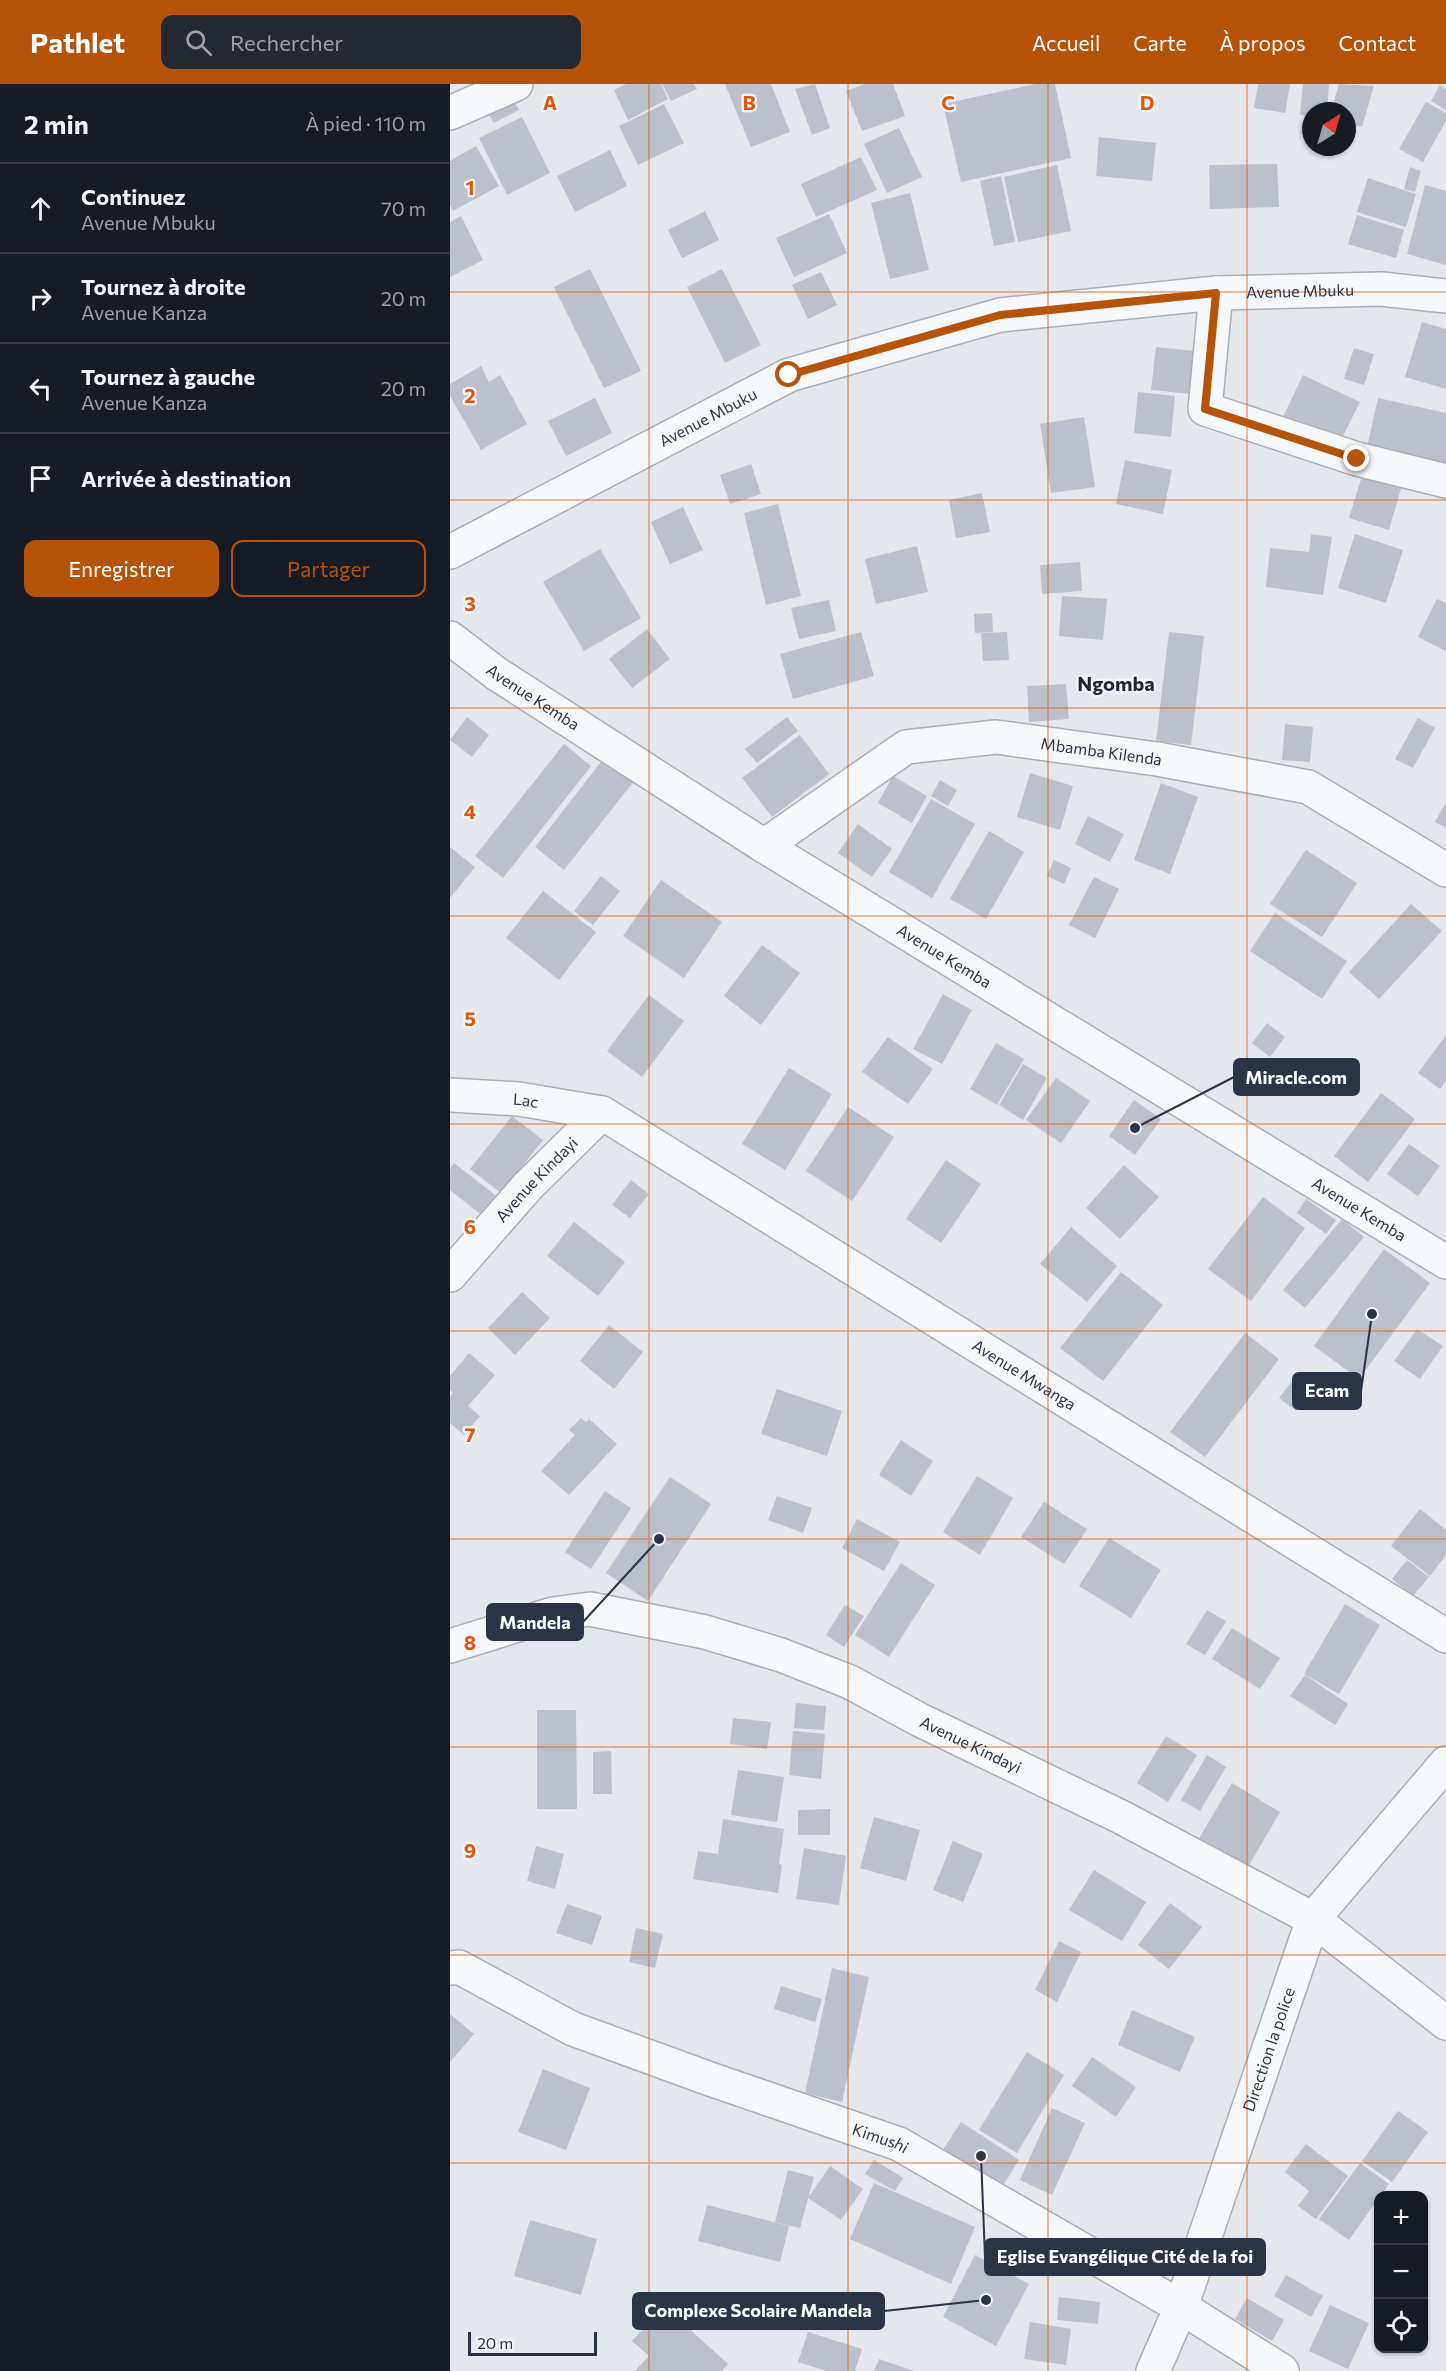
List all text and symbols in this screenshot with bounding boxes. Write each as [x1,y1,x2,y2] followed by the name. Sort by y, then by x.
[161,15,581,69] search box
[30,25,125,59] text: Pathlet
[182,26,215,59] icon: search
[230,29,343,56] text: Rechercher
[1032,30,1100,55] text: Accueil
[1133,30,1187,55] text: Carte
[1220,30,1305,55] text: À propos
[1338,30,1416,55] text: Contact
[543,90,557,114] text: A
[742,90,756,114] text: B
[941,90,955,114] text: C
[1140,90,1154,114] text: D
[1302,102,1356,156] north arrow
[24,108,89,139] text: 2 min
[305,111,426,135] text: À pied · 110 m
[465,175,475,199] text: 1
[81,183,186,210] text: Continuez
[24,192,57,225] icon: ahead
[381,196,426,220] text: 70 m
[81,210,216,234] text: Avenue Mbuku
[81,273,246,300] text: Tournez à droite
[1246,280,1354,301] street label: Avenue Mbuku
[24,282,57,315] icon: right
[381,286,426,310] text: 20 m
[81,300,207,324] text: Avenue Kanza
[775,361,801,387] route start
[81,363,255,390] text: Tournez à gauche
[24,372,57,405] icon: left
[381,376,426,400] text: 20 m
[464,383,476,407] text: 2
[656,383,760,450] street label: Avenue Mbuku
[81,390,207,414] text: Avenue Kanza
[1343,445,1369,471] route end
[24,462,57,495] icon: arrive
[81,465,291,492] text: Arrivée à destination
[24,540,219,597] button: Enregistrer
[231,540,426,597] button: Partager
[464,591,476,615] text: 3
[483,660,583,734] street label: Avenue Kemba
[1077,671,1155,695] district label: Ngomba
[1040,733,1164,769] street label: Mbamba Kilenda
[464,799,476,823] text: 4
[894,920,995,991] street label: Avenue Kemba
[464,1006,476,1030] text: 5
[1234,1059,1359,1095] callout: Miracle.com
[1245,1066,1347,1088] text: Miracle.com
[513,1089,540,1111] street label: Lac
[491,1133,581,1225] street label: Avenue Kindayi
[1309,1173,1410,1245] street label: Avenue Kemba
[464,1214,476,1238] text: 6
[969,1335,1080,1413] street label: Avenue Mwanga
[1293,1373,1361,1409] callout: Ecam
[1305,1379,1349,1401] text: Ecam
[465,1422,476,1446] text: 7
[487,1604,583,1640] callout: Mandela
[499,1611,571,1633] text: Mandela
[464,1630,476,1654] text: 8
[917,1712,1025,1777] street label: Avenue Kindayi
[464,1838,476,1862] text: 9
[1238,1985,1298,2114] street label: Direction la police
[850,2119,912,2157] street label: Kimushi
[1374,2191,1428,2353] map controls
[1374,2191,1428,2245] button: +
[985,2239,1265,2275] callout: Eglise Evangélique Cité de la foi
[997,2245,1253,2267] text: Eglise Evangélique Cité de la foi
[1374,2245,1428,2299] button: −
[633,2293,884,2329] callout: Complexe Scolaire Mandela
[644,2299,872,2321] text: Complexe Scolaire Mandela
[1374,2299,1428,2353] button: locate
[468,2329,597,2356] scale bar
[477,2333,513,2352] text: 20 m

